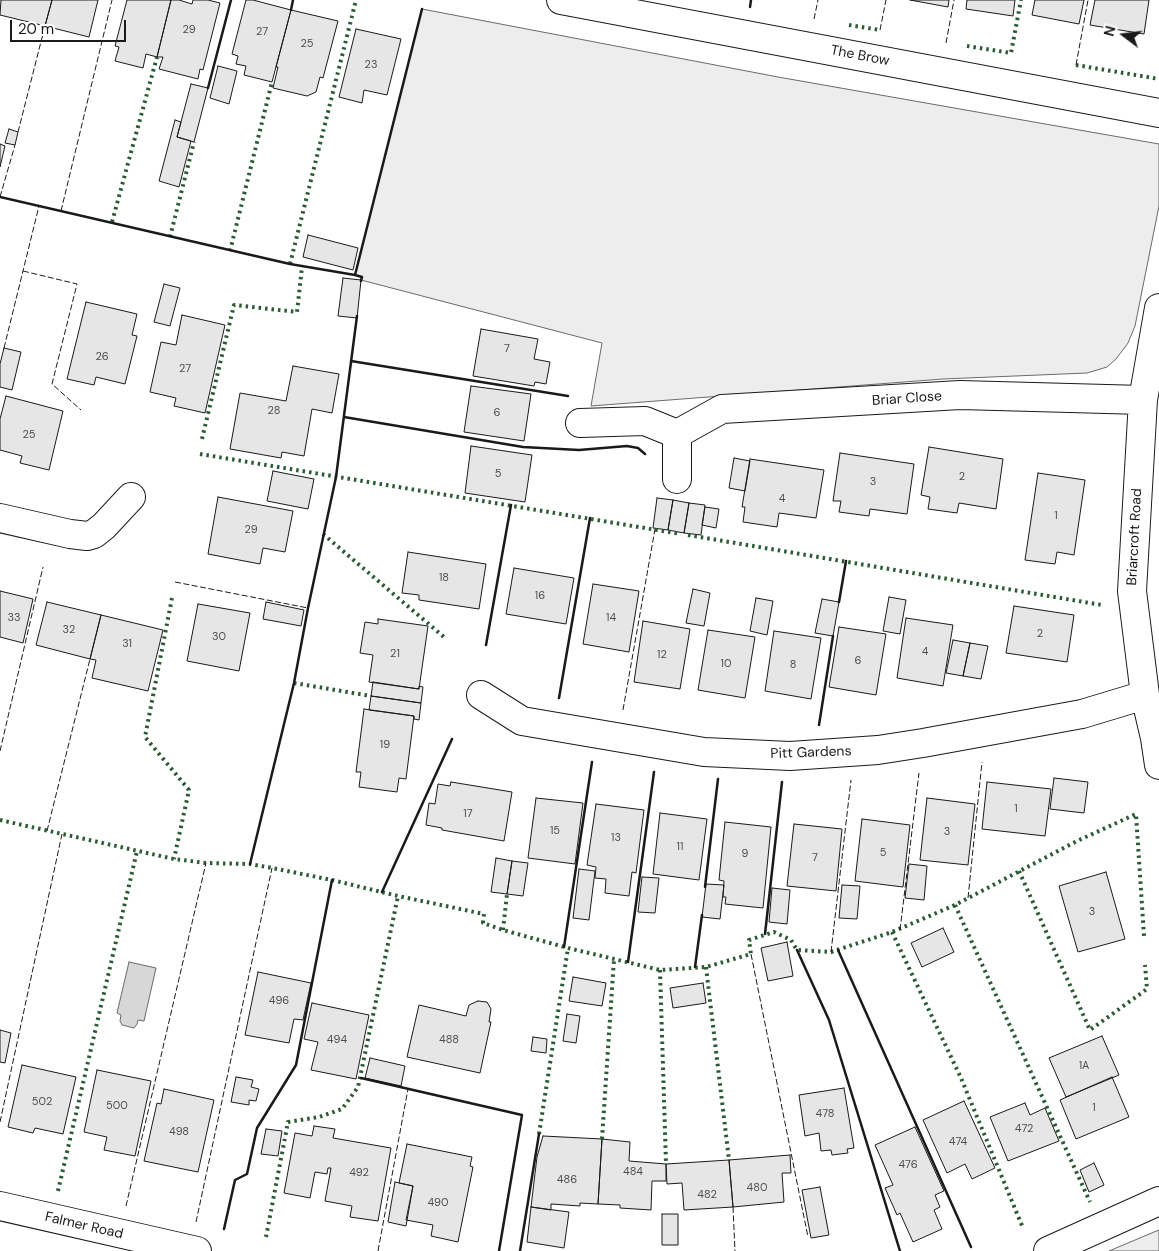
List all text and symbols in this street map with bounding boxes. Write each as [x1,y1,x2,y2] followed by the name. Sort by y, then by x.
[12,10,129,42] scale bar
[1099,10,1149,60] north arrow
[18,19,54,39] text: 20 m
[182,23,196,37] house number: 29
[1099,24,1120,38] text: N
[256,25,268,39] house number: 27
[300,37,314,51] house number: 25
[829,42,891,70] street label: The Brow
[365,58,377,72] house number: 23
[504,342,510,356] house number: 7
[95,350,109,364] house number: 26
[179,362,191,376] house number: 27
[872,388,942,410] street label: Briar Close
[268,404,280,418] house number: 28
[494,406,500,420] house number: 6
[22,428,36,442] house number: 25
[495,467,501,481] house number: 5
[959,470,965,484] house number: 2
[870,475,876,489] house number: 3
[1124,488,1146,586] street label: Briarcroft Road
[779,492,785,506] house number: 4
[1054,509,1058,523] house number: 1
[244,523,258,537] house number: 29
[439,571,449,585] house number: 18
[535,589,545,603] house number: 16
[7,611,21,625] house number: 33
[606,611,616,625] house number: 14
[63,623,75,637] house number: 32
[1037,627,1043,641] house number: 2
[212,630,226,644] house number: 30
[122,637,132,651] house number: 31
[922,645,928,659] house number: 4
[390,647,400,661] house number: 21
[657,648,667,662] house number: 12
[855,654,861,668] house number: 6
[721,657,731,671] house number: 10
[790,658,796,672] house number: 8
[380,738,390,752] house number: 19
[770,743,852,763] street label: Pitt Gardens
[1014,802,1018,816] house number: 1
[463,807,473,821] house number: 17
[550,824,560,838] house number: 15
[944,825,950,839] house number: 3
[611,831,621,845] house number: 13
[677,840,683,854] house number: 11
[880,846,886,860] house number: 5
[742,847,748,861] house number: 9
[812,851,818,865] house number: 7
[1089,905,1095,919] house number: 3
[269,994,289,1008] house number: 496
[327,1033,347,1047] house number: 494
[439,1033,459,1047] house number: 488
[1079,1059,1089,1073] house number: 1A
[32,1095,52,1109] house number: 502
[106,1099,128,1113] house number: 500
[1092,1101,1096,1115] house number: 1
[815,1107,835,1121] house number: 478
[1015,1122,1033,1136] house number: 472
[169,1125,189,1139] house number: 498
[949,1135,967,1149] house number: 474
[898,1158,918,1172] house number: 476
[623,1165,643,1179] house number: 484
[349,1166,369,1180] house number: 492
[557,1173,577,1187] house number: 486
[747,1181,767,1195] house number: 480
[697,1188,717,1202] house number: 482
[427,1196,449,1210] house number: 490
[43,1209,125,1243] street label: Falmer Road

